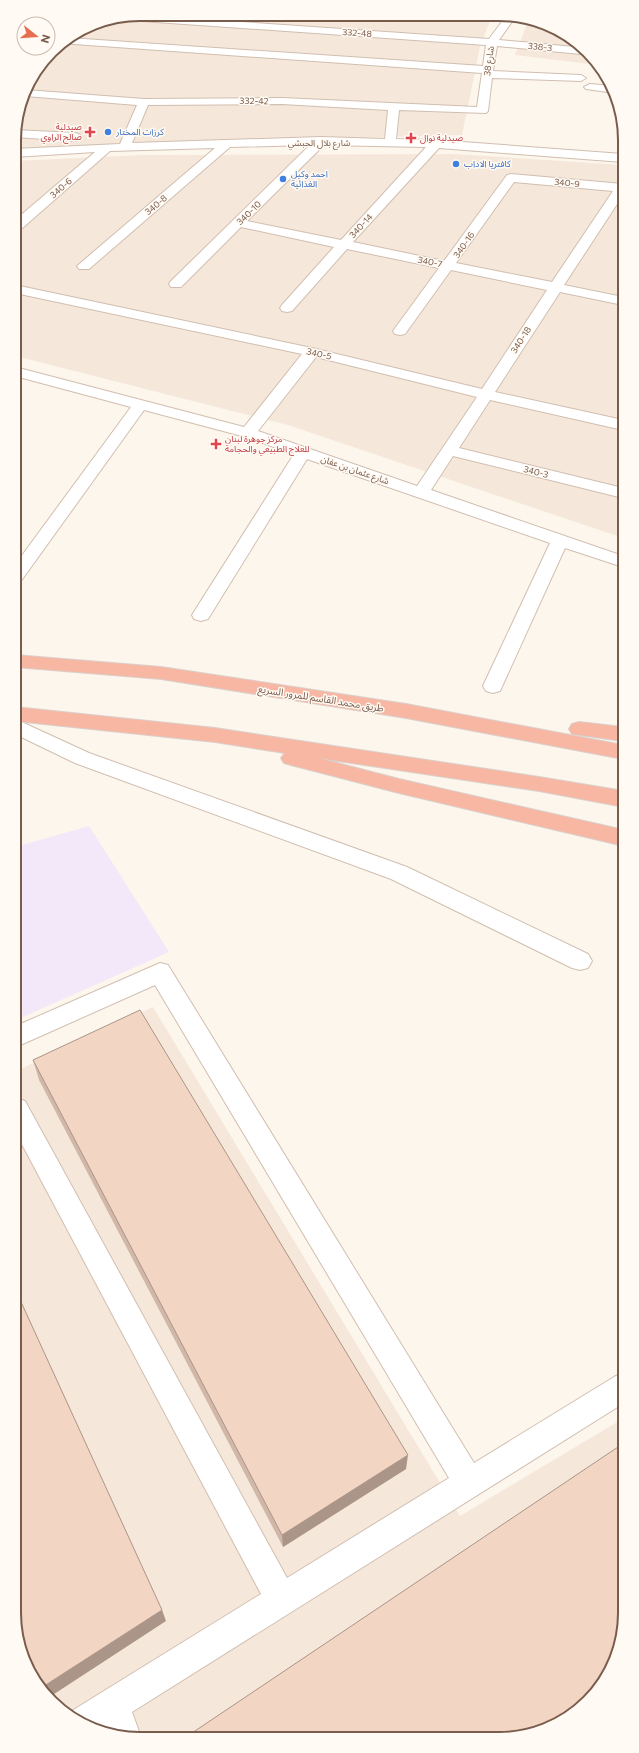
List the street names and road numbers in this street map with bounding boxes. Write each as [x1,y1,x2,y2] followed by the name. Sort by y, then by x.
[342,26,372,39] street label: 332-48
[527,40,553,53] street label: 338-3
[481,45,498,77] street label: شارع 38
[239,95,269,106] street label: 332-42
[288,137,350,150] street label: شارع بلال الحبشي
[47,175,74,200] street label: 340-6
[554,176,580,189] street label: 340-9
[142,192,169,217] street label: 340-8
[234,198,263,227] street label: 340-10
[347,211,375,240] street label: 340-14
[451,229,477,260] street label: 340-16
[417,254,444,269] street label: 340-7
[508,324,533,355] street label: 340-18
[306,345,333,362] street label: 340-5
[319,453,391,488] street label: شارع عثمان بن عفان
[522,463,550,480] street label: 340-3
[257,682,385,716] street label: طريق محمد القاسم للمرور السريع

